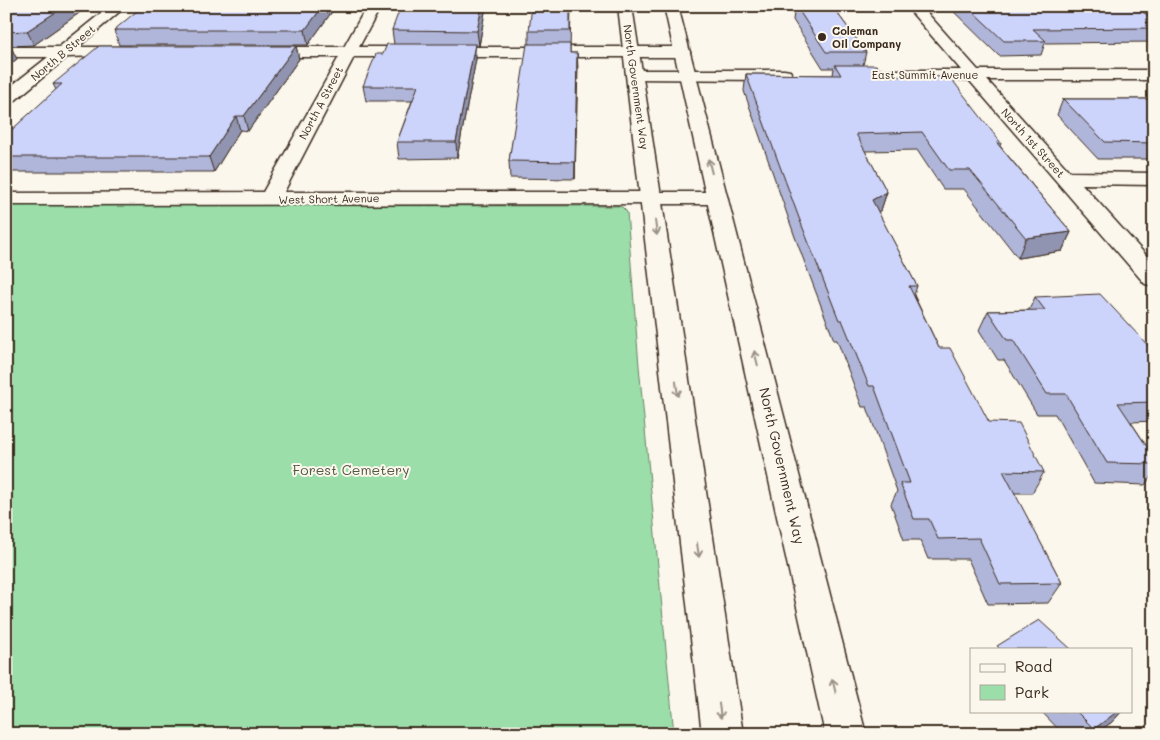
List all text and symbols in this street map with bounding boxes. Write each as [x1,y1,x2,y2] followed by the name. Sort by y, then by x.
[27,21,98,84] street label: North B Street
[832,23,901,51] place label: Coleman Oil Company
[620,24,653,151] street label: North Government Way
[816,31,828,43] marker: Coleman Oil Company
[295,63,346,142] street label: North A Street
[872,67,978,82] street label: East Summit Avenue
[998,105,1069,181] street label: North 1st Street
[705,159,714,175] one-way arrow
[278,190,380,207] street label: West Short Avenue
[651,219,661,235] one-way arrow
[751,351,760,367] one-way arrow
[672,381,682,397] one-way arrow
[755,386,810,546] street label: North Government Way
[293,460,409,479] park label: Forest Cemetery
[693,542,703,558] one-way arrow
[970,648,1132,712] legend
[1015,656,1052,676] text: Road
[829,679,838,695] one-way arrow
[1015,682,1049,702] text: Park
[715,703,725,719] one-way arrow

